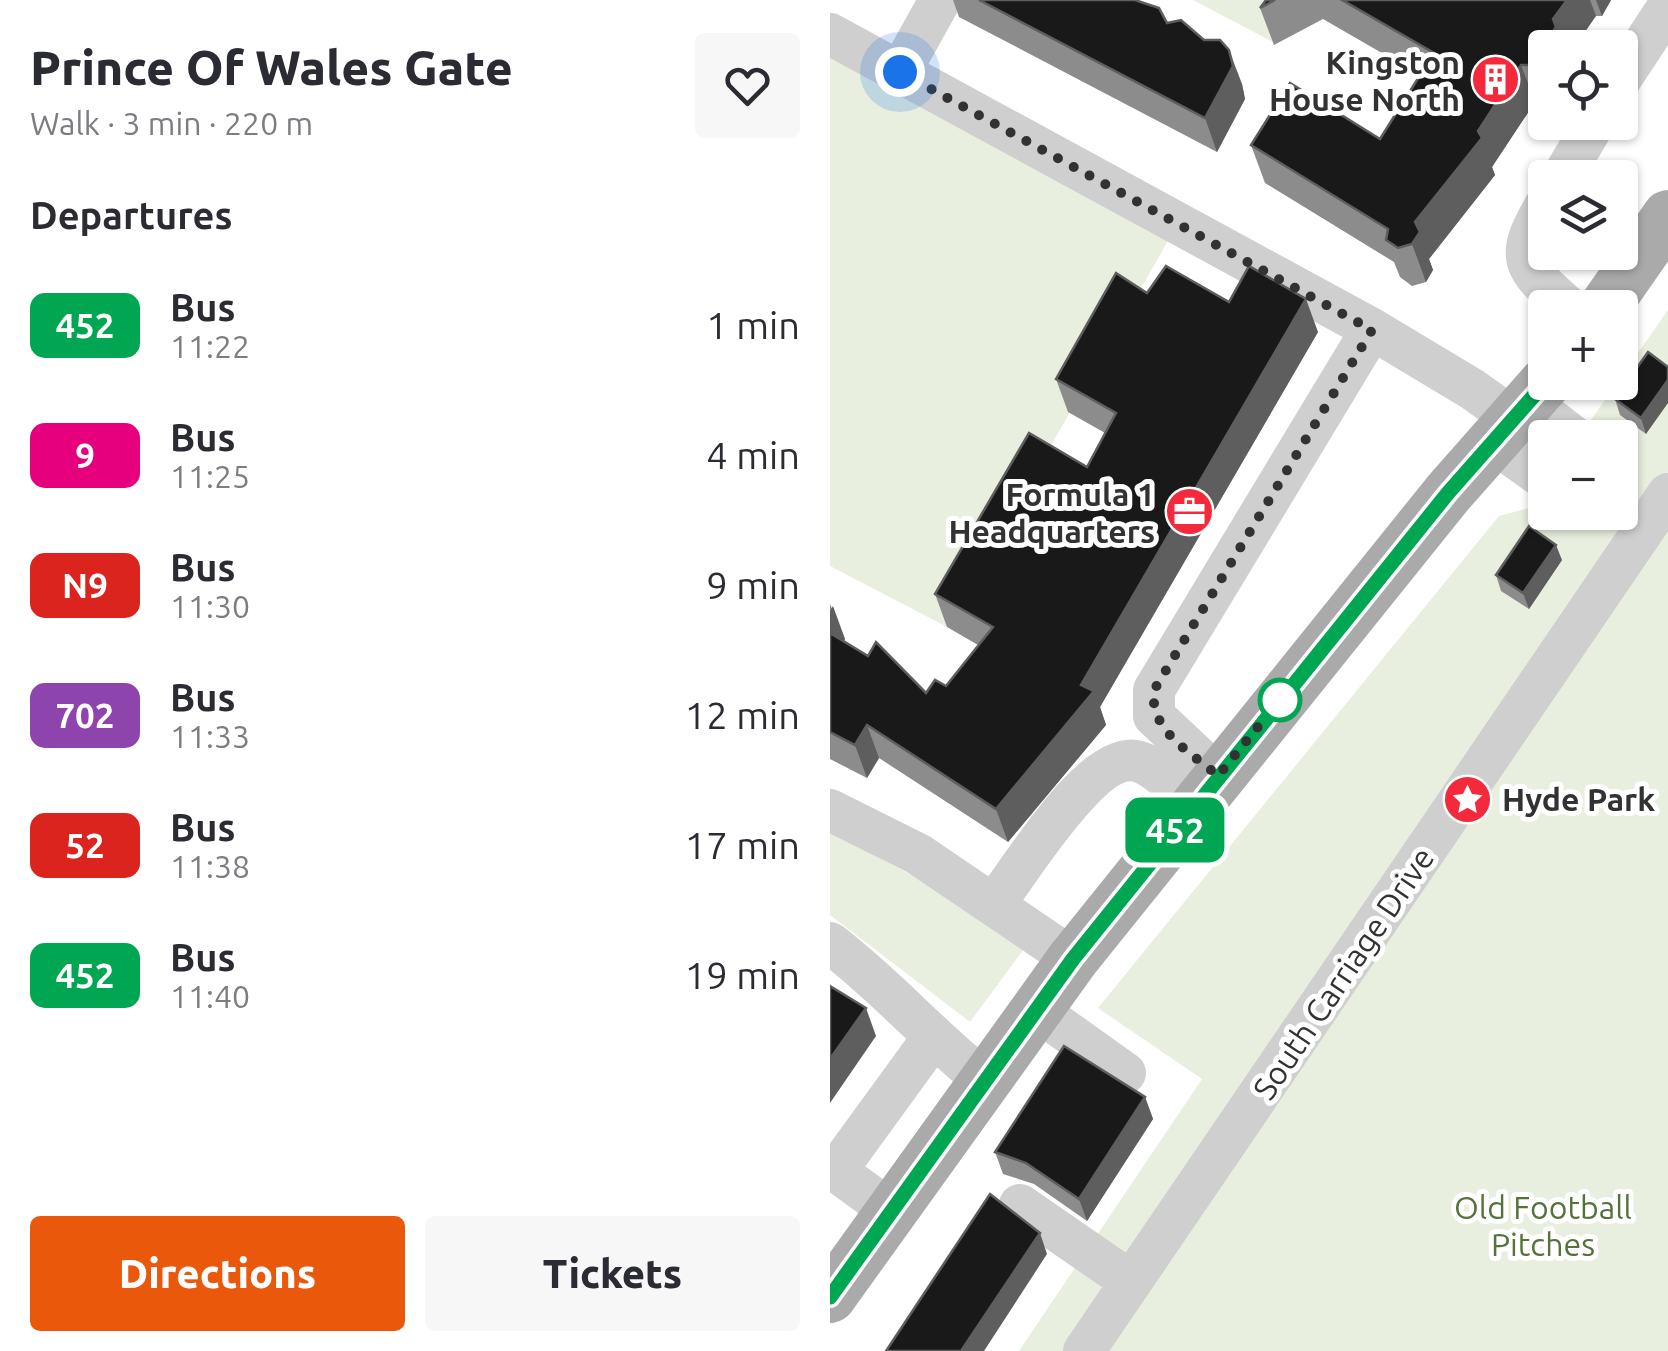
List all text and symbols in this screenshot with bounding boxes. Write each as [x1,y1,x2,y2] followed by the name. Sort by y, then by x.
[1528,30,1638,530] map controls
[1528,30,1638,140] button: locate
[695,33,800,138] button: heart
[30,40,513,94] text: Prince Of Wales Gate
[1269,44,1460,117] place label: Kingston House North
[875,47,925,97] your location
[1469,54,1521,106] building icon: Kingston House North
[30,105,313,141] text: Walk · 3 min · 220 m
[1528,160,1638,270] button: layers
[30,194,232,236] text: Departures
[170,286,235,328] text: Bus
[1528,290,1638,400] button: +
[706,304,800,346] text: 1 min
[55,305,115,345] text: 452
[170,328,250,364] text: 11:22
[170,416,235,458] text: Bus
[1528,420,1638,530] button: −
[706,434,800,476] text: 4 min
[75,435,95,475] text: 9
[170,458,250,494] text: 11:25
[948,476,1155,549] place label: Formula 1 Headquarters
[1164,486,1216,538] office icon: Formula 1 Headquarters
[170,546,235,588] text: Bus
[706,564,800,606] text: 9 min
[62,565,108,605] text: N9
[170,588,250,624] text: 11:30
[170,676,235,718] text: Bus
[1259,679,1301,721] unlabelled marker
[685,694,800,736] text: 12 min
[55,695,115,735] text: 702
[170,718,250,754] text: 11:33
[1441,773,1493,825] place icon: Hyde Park
[1502,781,1655,817] place label: Hyde Park
[1118,798,1232,862] line badge: 452
[170,806,235,848] text: Bus
[1145,810,1205,850] text: 452
[685,824,800,866] text: 17 min
[65,825,105,865] text: 52
[1245,840,1441,1106] street label: South Carriage Drive
[170,848,250,884] text: 11:38
[170,936,235,978] text: Bus
[685,954,800,996] text: 19 min
[55,955,115,995] text: 452
[170,978,250,1014] text: 11:40
[1454,1189,1632,1262] park label: Old Football Pitches
[30,1216,405,1331] button: Directions
[425,1216,800,1331] button: Tickets

